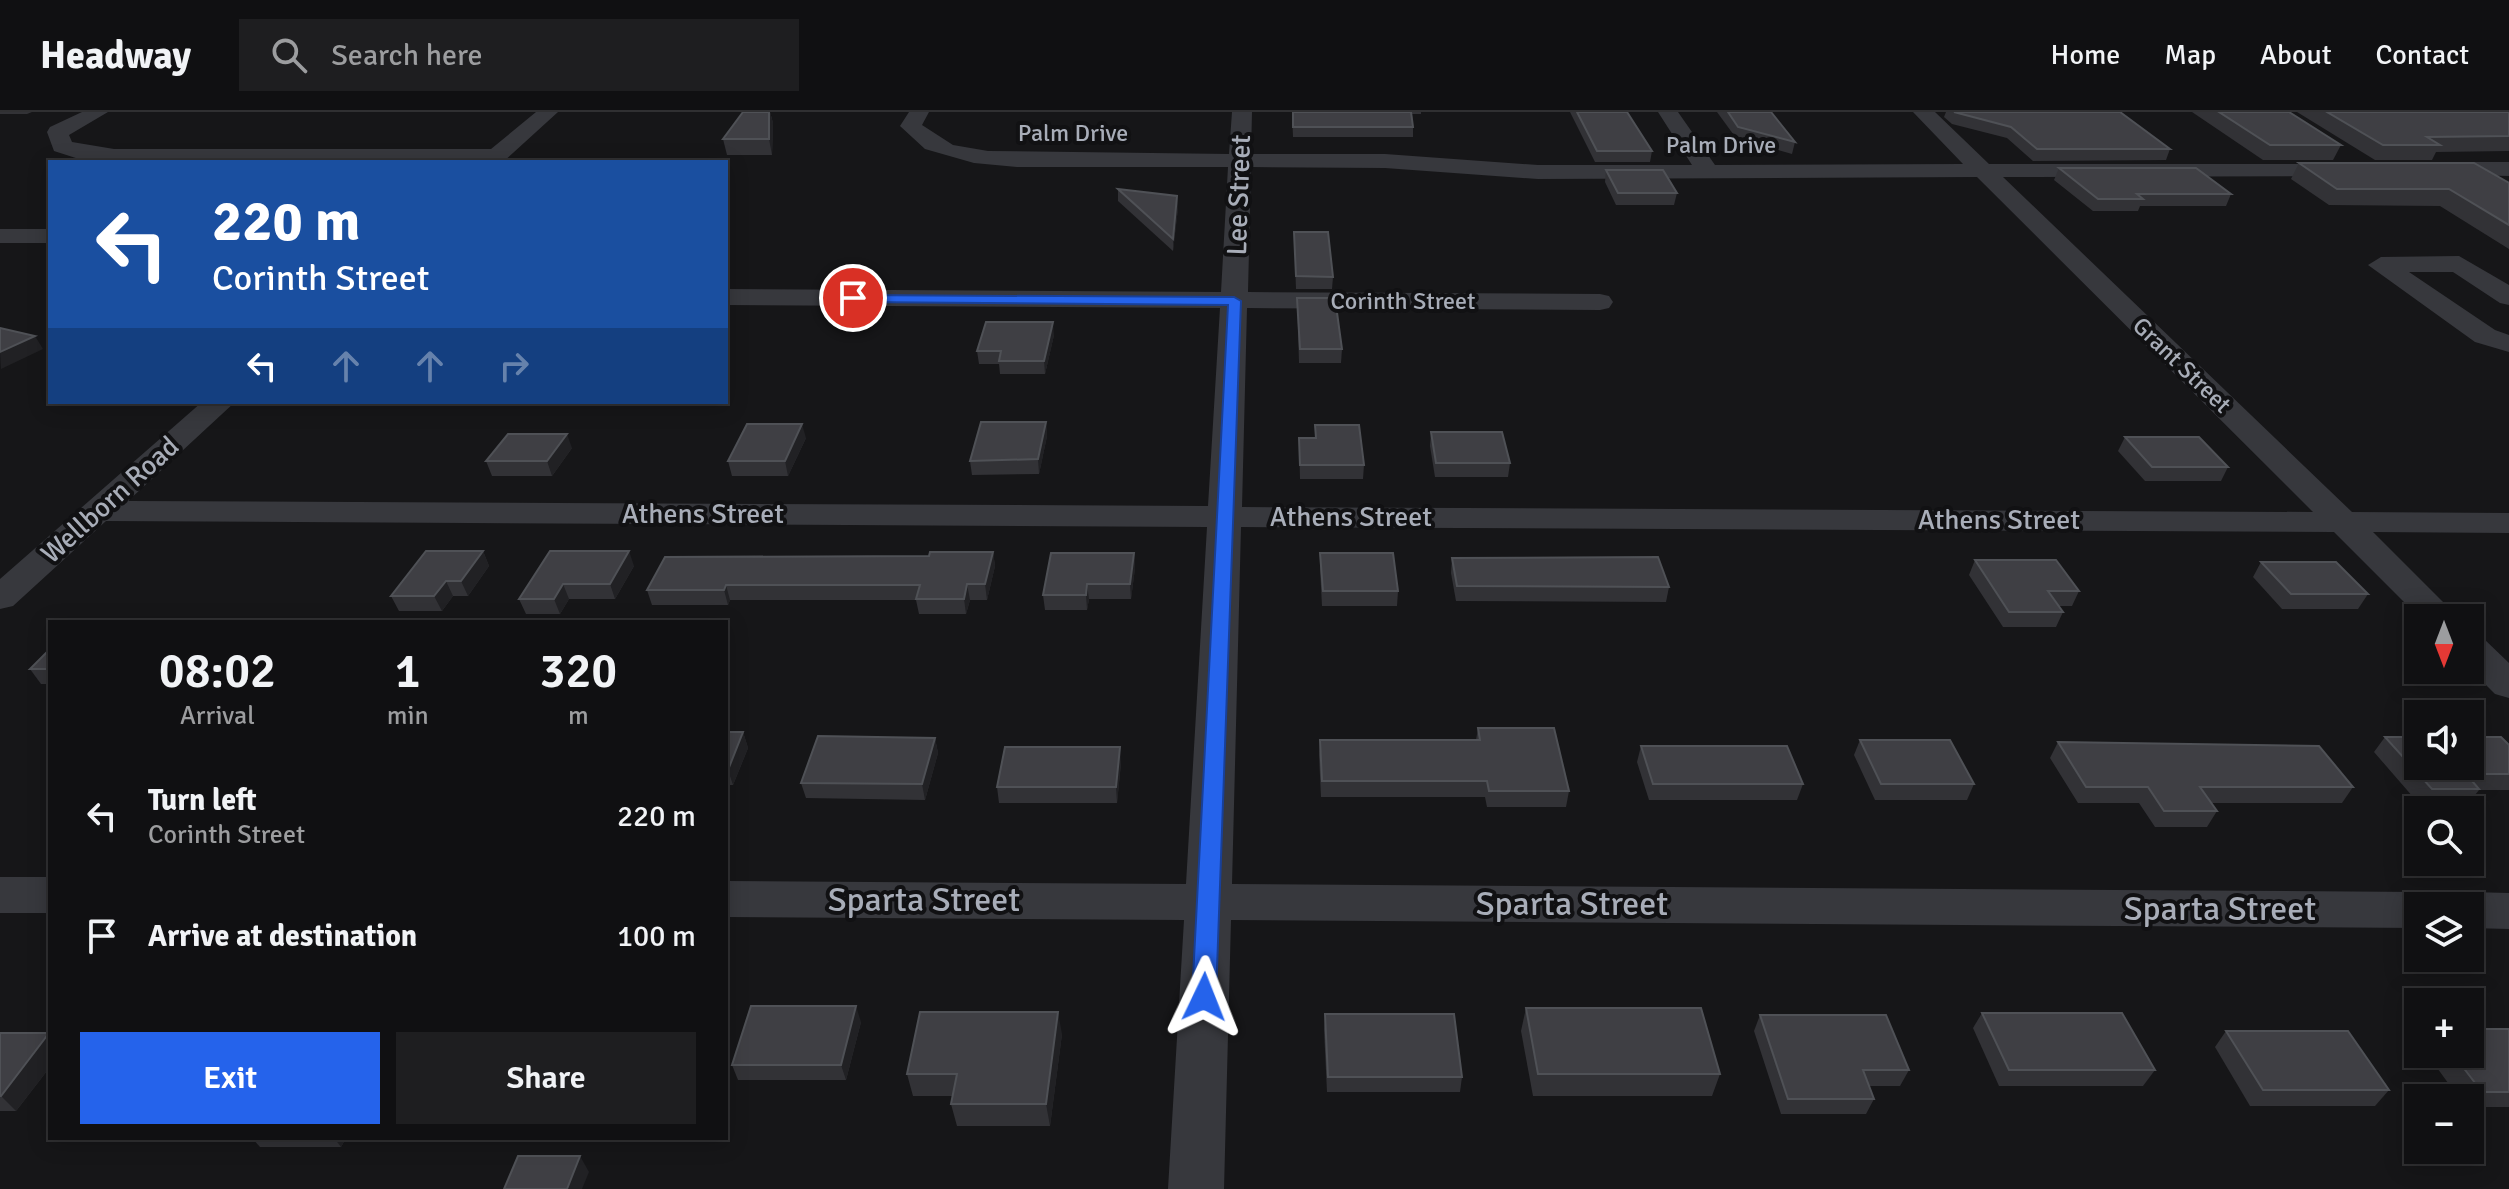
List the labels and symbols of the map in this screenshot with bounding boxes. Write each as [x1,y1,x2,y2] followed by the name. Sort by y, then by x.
[1018,118,1128,148] street label: Palm Drive
[1666,130,1776,160] street label: Palm Drive
[1220,134,1258,256] street label: Lee Street
[819,264,887,332] pin
[1331,286,1475,316] street label: Corinth Street
[2126,311,2238,419] street label: Grant Street
[34,429,186,571] street label: Wellborn Road
[622,497,784,531] street label: Athens Street
[1270,500,1432,534] street label: Athens Street
[1918,503,2080,537] street label: Athens Street
[2404,604,2484,684] north arrow
[828,879,1020,921] street label: Sparta Street
[1476,883,1668,925] street label: Sparta Street
[2124,888,2316,930] street label: Sparta Street
[1162,955,1246,1039] position arrow

